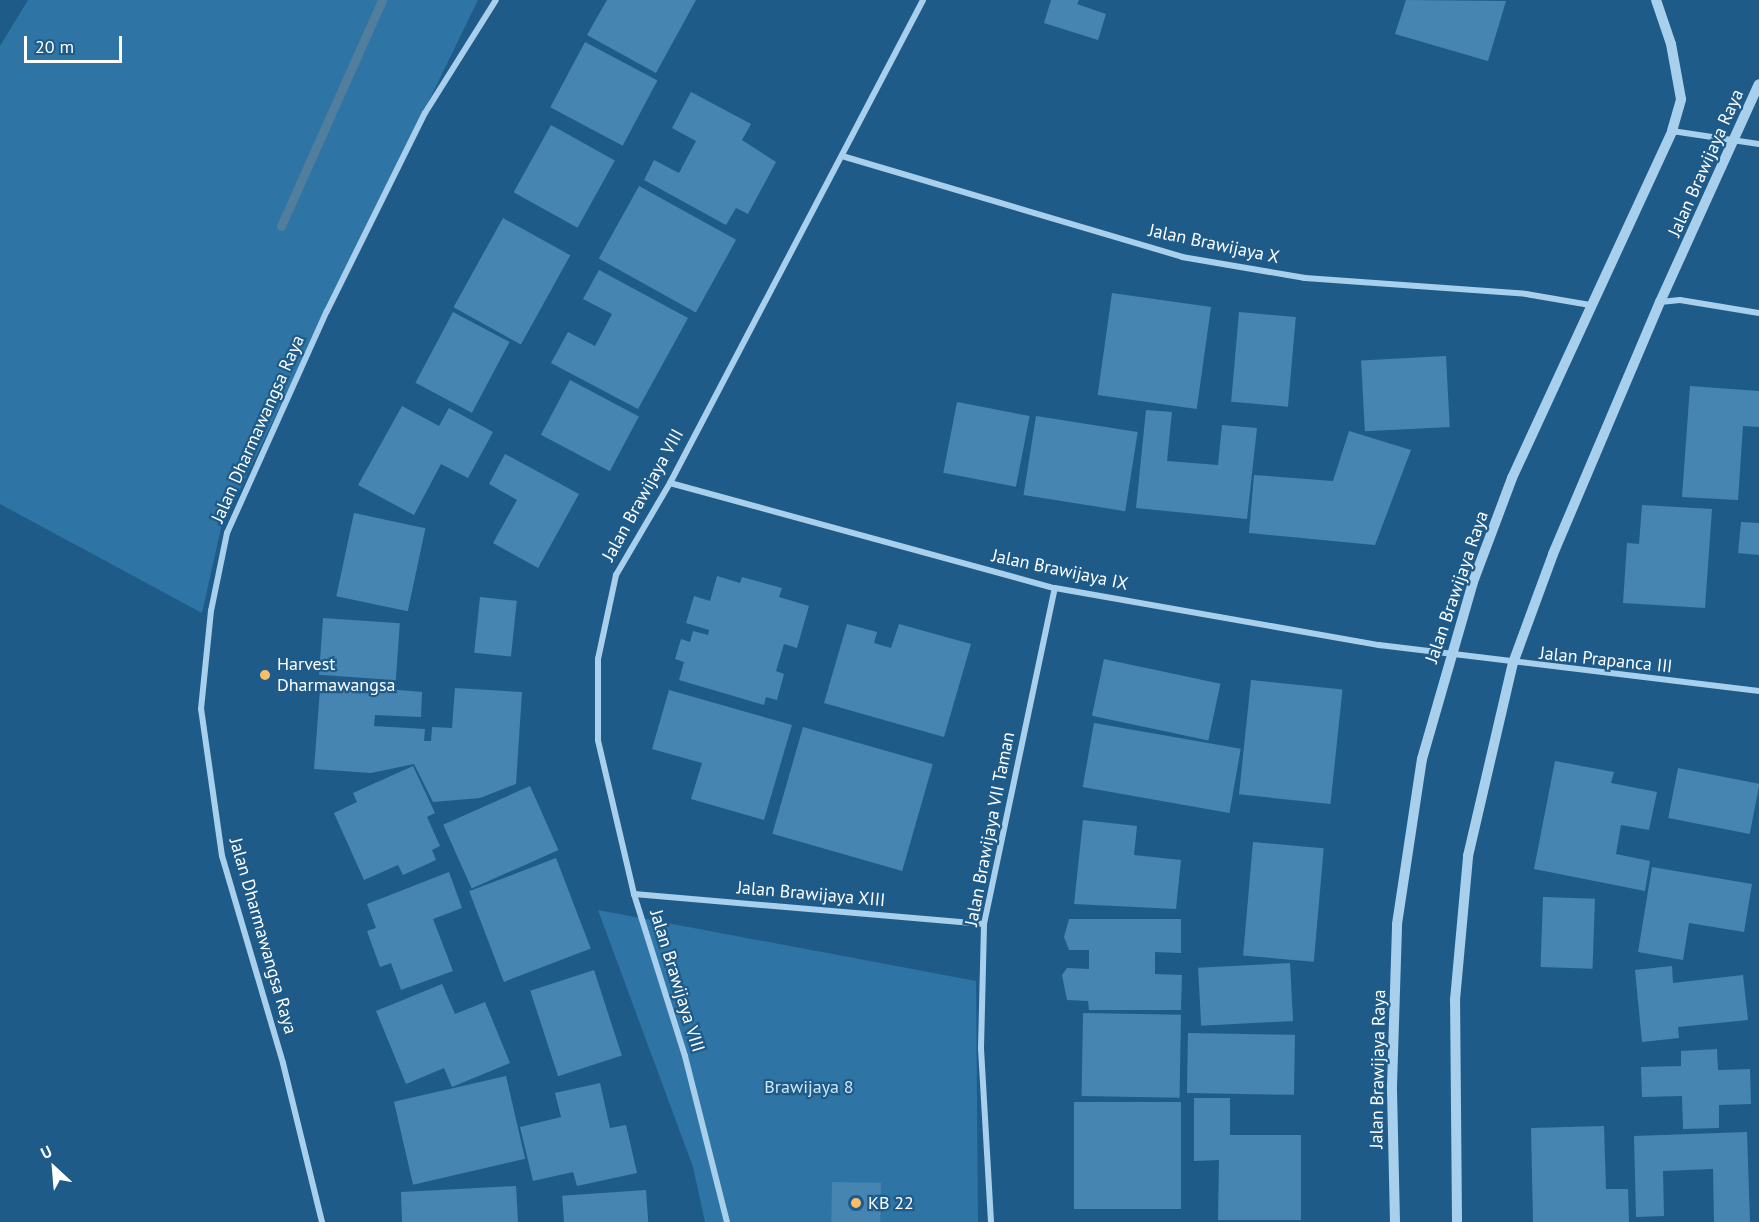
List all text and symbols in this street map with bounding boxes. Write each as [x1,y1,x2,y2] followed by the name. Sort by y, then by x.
[27,24,124,62] scale bar
[35,35,74,58] text: 20 m
[1664,86,1748,240] street label: Jalan Brawijaya Raya
[1146,220,1282,268] street label: Jalan Brawijaya X
[207,332,309,526] street label: Jalan Dharmawangsa Raya
[598,425,688,565] street label: Jalan Brawijaya VIII
[1421,508,1493,666] street label: Jalan Brawijaya Raya
[990,545,1130,595] street label: Jalan Brawijaya IX
[1538,642,1674,678] street label: Jalan Prapanca III
[277,654,395,696] place label: Harvest Dharmawangsa
[258,668,272,682] marker: Harvest Dharmawangsa
[960,730,1020,928] street label: Jalan Brawijaya VII Taman
[225,835,301,1037] street label: Jalan Dharmawangsa Raya
[736,877,886,911] street label: Jalan Brawijaya XIII
[645,907,709,1055] street label: Jalan Brawijaya VIII
[1366,989,1390,1149] street label: Jalan Brawijaya Raya
[764,1076,854,1098] park label: Brawijaya 8
[24,1138,84,1198] north arrow
[37,1141,55,1163] text: U
[868,1192,914,1214] place label: KB 22
[849,1196,863,1210] marker: KB 22

